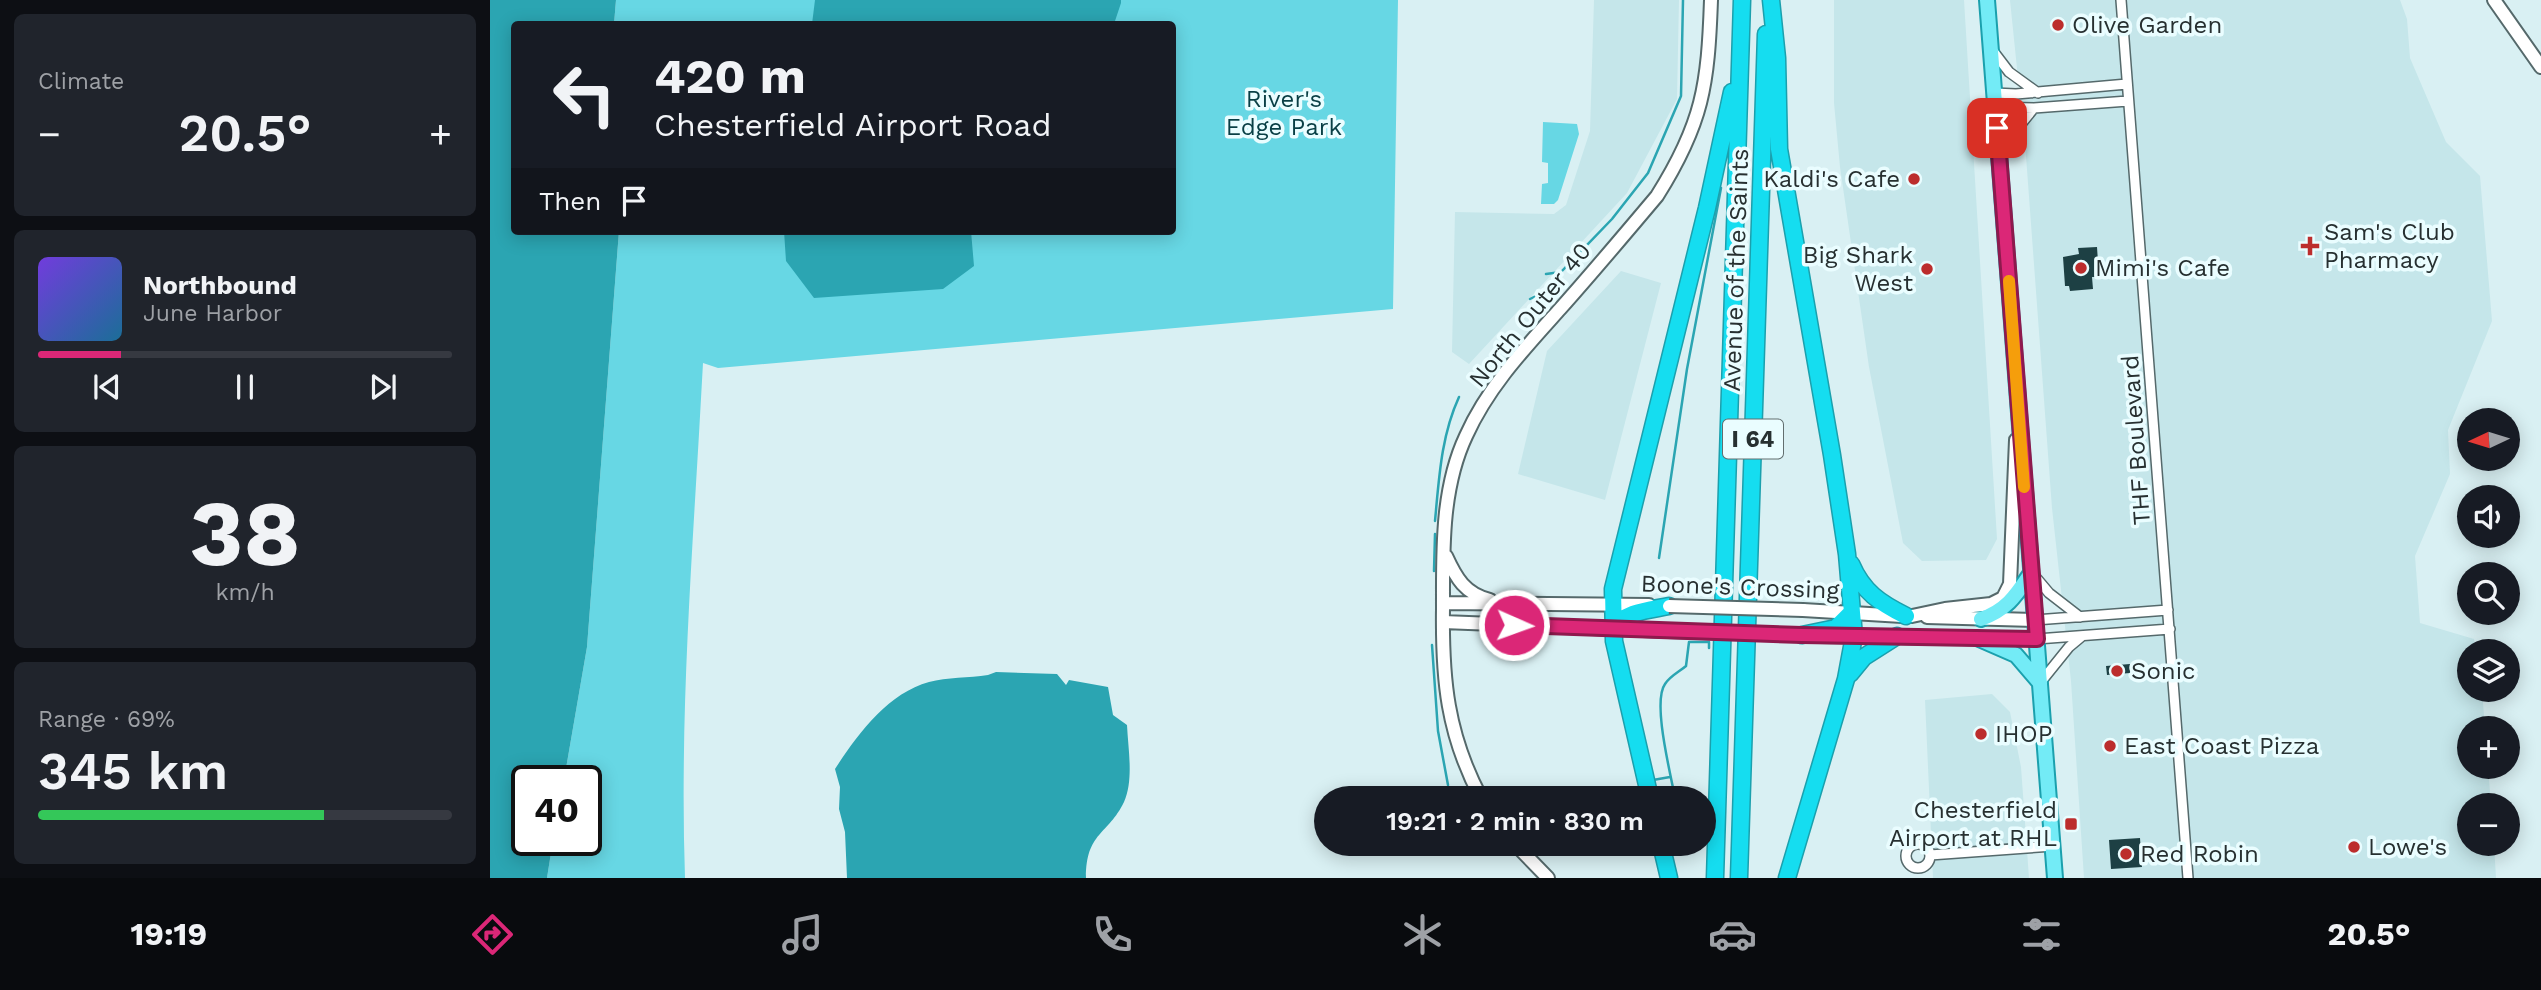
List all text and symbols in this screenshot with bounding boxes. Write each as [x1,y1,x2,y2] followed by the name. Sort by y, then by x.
[2072,11,2222,39] place label: Olive Garden
[2050,17,2066,33] marker: Olive Garden
[654,47,806,105] text: 420 m
[539,49,630,140] icon: left
[38,68,124,95] text: Climate
[1226,85,1343,141] park label: River's Edge Park
[1967,98,2027,158] pin
[179,103,311,164] text: 20.5°
[654,106,1052,144] text: Chesterfield Airport Road
[1978,109,2016,147] icon: arrive
[38,112,61,156] text: −
[429,112,452,156] text: +
[1718,148,1754,392] street label: Avenue of the Saints
[1763,165,1900,193] place label: Kaldi's Cafe
[1906,171,1922,187] marker: Kaldi's Cafe
[615,182,653,220] icon: arrive
[539,186,601,216] text: Then
[2324,218,2455,274] place label: Sam's Club Pharmacy
[1463,237,1597,393] street label: North Outer 40
[2302,238,2318,254] marker: Sam's Club Pharmacy
[1803,241,1913,297] place label: Big Shark West
[2095,254,2230,282] place label: Mimi's Cafe
[2073,260,2089,276] marker: Mimi's Cafe
[1919,261,1935,277] marker: Big Shark West
[143,270,297,300] text: Northbound
[143,300,282,327] text: June Harbor
[2116,354,2156,526] street label: THF Boulevard
[88,368,126,406] icon: previous
[226,368,264,406] icon: pause
[364,368,402,406] icon: next
[2457,408,2520,471] north arrow
[2457,408,2520,856] map controls
[1723,420,1783,458] road number: I 64
[189,480,301,587] text: 38
[2457,485,2520,548] button: sound
[2457,562,2520,625] button: search
[1640,570,1840,604] street label: Boone's Crossing
[215,579,275,606] text: km/h
[1477,588,1551,662] position arrow
[2457,639,2520,702] button: layers
[2131,657,2195,685] place label: Sonic
[2109,663,2125,679] marker: Sonic
[38,706,175,733] text: Range · 69%
[2457,716,2520,779] button: +
[1995,720,2052,748] place label: IHOP
[1973,726,1989,742] marker: IHOP
[2124,732,2319,760] place label: East Coast Pizza
[2102,738,2118,754] marker: East Coast Pizza
[38,741,228,802] text: 345 km
[511,765,602,856] speed limit sign: 40
[2457,793,2520,856] button: −
[1889,796,2057,852] place label: Chesterfield Airport at RHL
[1386,806,1644,836] text: 19:21 · 2 min · 830 m
[2063,816,2079,832] marker: Chesterfield Airport at RHL
[2368,833,2447,861] place label: Lowe's
[2346,839,2362,855] marker: Lowe's
[2140,840,2259,868] place label: Red Robin
[2118,846,2134,862] marker: Red Robin
[468,910,517,959] icon: directions
[778,910,827,959] icon: music
[1088,910,1137,959] icon: phone
[1398,910,1447,959] icon: climate
[1708,910,1757,959] icon: car
[2017,910,2066,959] icon: filters
[130,915,207,953] text: 19:19
[2327,915,2411,953] text: 20.5°

